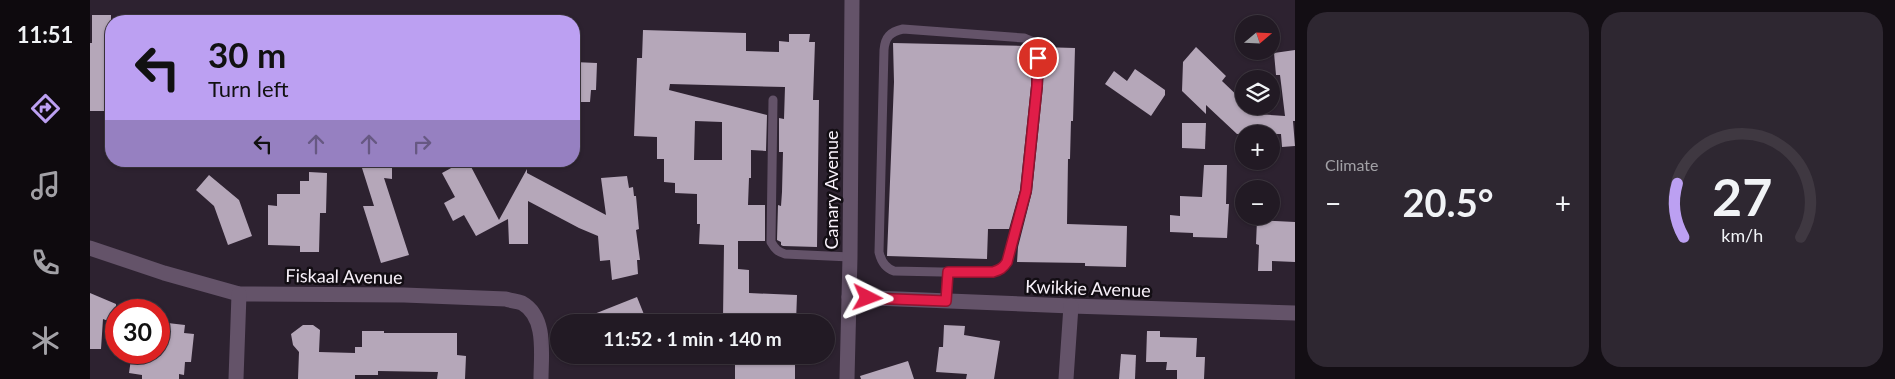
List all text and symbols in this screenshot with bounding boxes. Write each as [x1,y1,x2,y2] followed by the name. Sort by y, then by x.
[1235,15,1280,60] north arrow
[1235,15,1280,225] map controls
[17,21,73,48] text: 11:51
[208,33,286,75] text: 30 m
[125,35,190,100] icon: left
[1017,37,1059,79] pin
[1024,44,1052,72] icon: arrive
[1235,70,1280,115] button: layers
[208,75,289,102] text: Turn left
[28,91,63,126] icon: directions
[1235,125,1280,170] button: +
[249,130,277,158] icon: left
[302,130,330,158] icon: ahead
[355,130,383,158] icon: ahead
[408,130,436,158] icon: right
[820,131,842,249] street label: Canary Avenue
[1325,155,1378,174] text: Climate
[1712,165,1772,227] text: 27
[28,168,63,203] icon: music
[1403,179,1493,225] text: 20.5°
[1235,180,1280,225] button: −
[1325,186,1341,220] text: −
[1555,186,1571,220] text: +
[1721,224,1763,246] text: km/h
[28,245,63,280] icon: phone
[285,264,403,288] street label: Fiskaal Avenue
[841,271,893,323] position arrow
[1025,275,1151,301] street label: Kwikkie Avenue
[105,299,170,364] speed limit sign: 30
[28,323,63,358] icon: climate
[603,327,782,350] text: 11:52 · 1 min · 140 m

